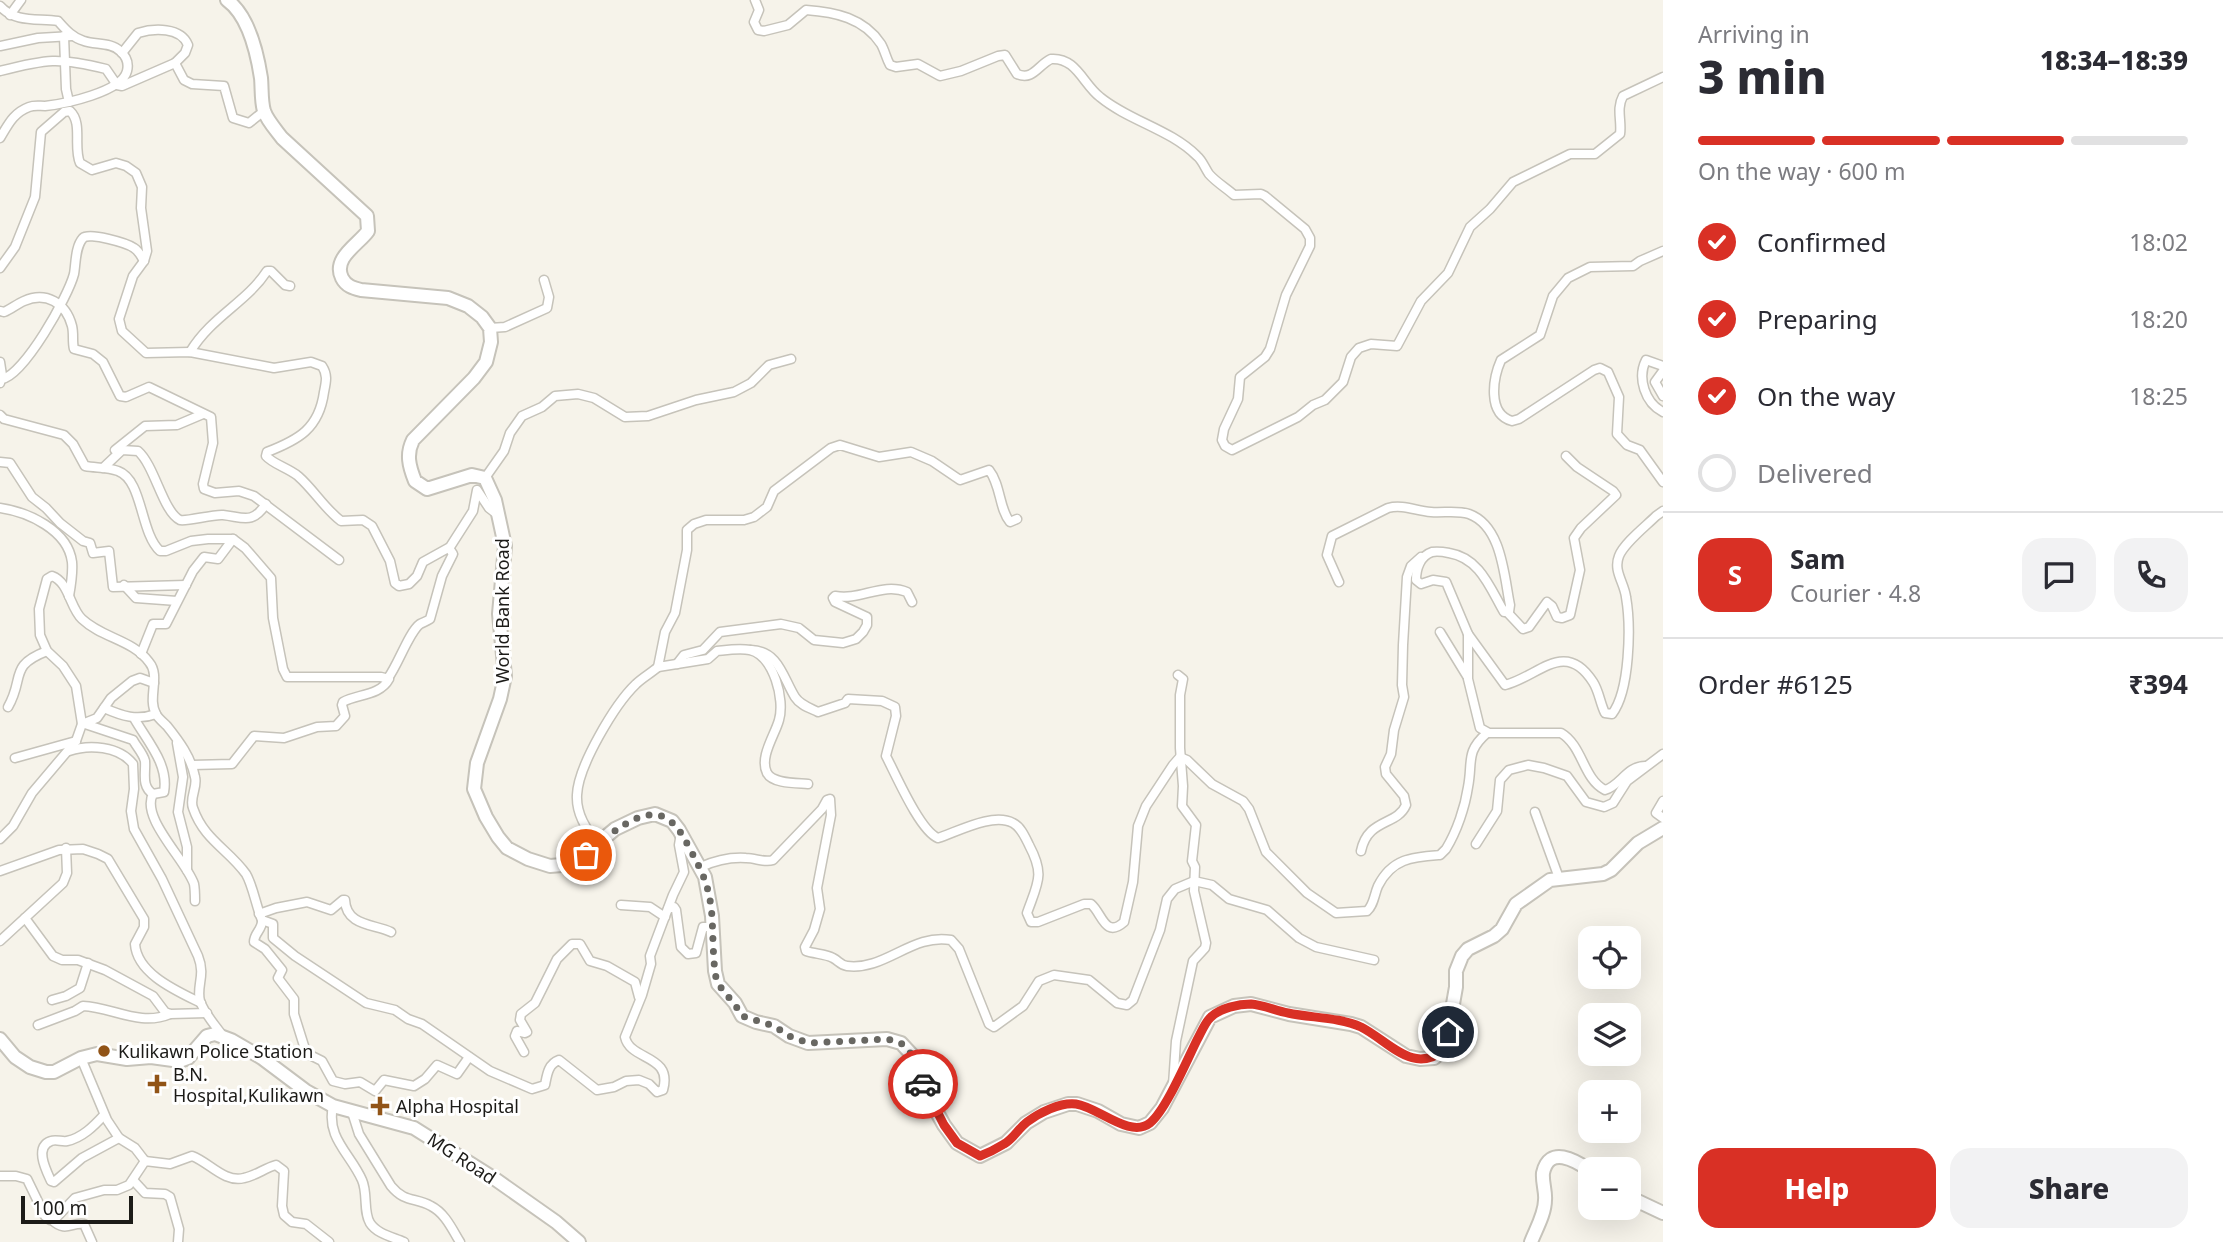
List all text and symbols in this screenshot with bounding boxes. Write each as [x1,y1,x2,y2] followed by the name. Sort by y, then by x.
[1698,18,1810,50] text: Arriving in
[2040,42,2188,78] text: 18:34–18:39
[1698,45,1827,107] text: 3 min
[1698,155,1905,187] text: On the way · 600 m
[1698,223,1736,261] icon: check
[1757,224,1887,260] text: Confirmed
[2129,226,2188,258] text: 18:02
[1698,300,1736,338] icon: check
[1757,301,1878,337] text: Preparing
[2129,303,2188,335] text: 18:20
[1698,377,1736,415] icon: check
[1757,378,1895,414] text: On the way
[2129,380,2188,412] text: 18:25
[1757,455,1873,491] text: Delivered
[490,538,514,684] street label: World Bank Road
[2022,538,2096,612] button: chat
[2114,538,2188,612] button: phone
[1790,541,1845,577] text: Sam
[1728,557,1742,593] text: S
[1790,577,1921,609] text: Courier · 4.8
[1698,666,1853,702] text: Order #6125
[2129,666,2188,702] text: ₹394
[556,825,616,885] pin
[567,836,605,874] icon: bag
[1578,926,1641,1220] map controls
[1578,926,1641,989] button: locate
[1418,1002,1478,1062] pin
[1578,1003,1641,1066] button: layers
[1429,1013,1467,1051] icon: home
[118,1039,313,1063] place label: Kulikawn Police Station
[96,1043,112,1059] marker: Kulikawn Police Station
[888,1049,958,1119] courier
[173,1062,324,1107] place label: B.N. Hospital,Kulikawn
[904,1065,942,1103] icon: car
[147,1074,167,1094] marker: B.N. Hospital,Kulikawn
[1578,1080,1641,1143] button: +
[396,1094,519,1118] place label: Alpha Hospital
[370,1096,390,1116] marker: Alpha Hospital
[423,1127,501,1189] street label: MG Road
[1698,1148,1936,1228] button: Help
[1950,1148,2188,1228] button: Share
[1578,1157,1641,1220] button: −
[21,1193,133,1225] scale bar
[32,1195,87,1221] text: 100 m

